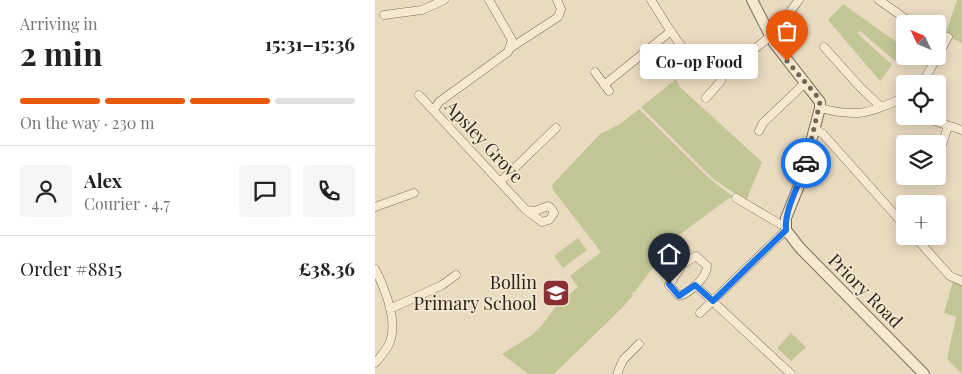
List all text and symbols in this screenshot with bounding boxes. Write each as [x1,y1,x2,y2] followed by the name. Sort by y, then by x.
[766,10,808,61] pin
[20,13,98,34] text: Arriving in
[896,15,946,65] north arrow
[896,15,946,245] map controls
[773,17,801,45] icon: bag
[265,30,355,56] text: 15:31–15:36
[20,31,103,74] text: 2 min
[639,44,757,78] callout: Co-op Food
[655,51,743,72] text: Co-op Food
[896,75,946,125] button: locate
[440,94,529,188] street label: Apsley Grove
[20,112,155,133] text: On the way · 230 m
[896,135,946,185] button: layers
[781,138,831,188] courier
[792,149,820,177] icon: car
[20,165,72,217] button: person
[239,165,291,217] button: chat
[303,165,355,217] button: phone
[84,167,122,193] text: Alex
[84,193,170,214] text: Courier · 4.7
[896,195,946,245] button: +
[648,233,690,284] pin
[655,240,683,268] icon: home
[823,248,908,333] street label: Priory Road
[20,255,122,281] text: Order #8815
[298,255,355,281] text: £38.36
[413,270,537,315] place label: Bollin Primary School
[541,278,571,308] school or university icon: Bollin Primary School

